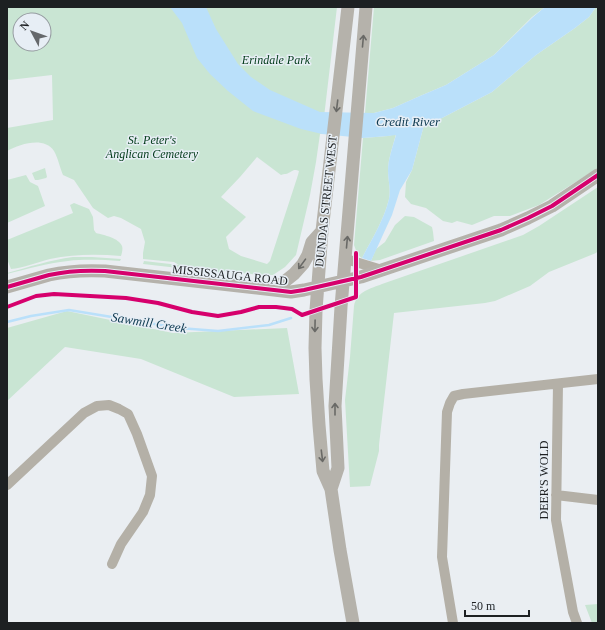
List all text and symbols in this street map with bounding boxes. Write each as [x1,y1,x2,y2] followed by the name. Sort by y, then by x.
[12,12,52,52] north arrow
[17,18,32,32] text: N
[360,35,367,48] one-way arrow
[241,53,311,67] park label: Erindale Park
[333,99,340,112] one-way arrow
[376,114,441,129] water label: Credit River
[105,133,199,161] park label: St. Peter's Anglican Cemetery
[312,134,340,267] street label: DUNDAS STREET WEST
[343,236,351,249] one-way arrow
[298,258,306,269] one-way arrow
[171,262,289,288] street label: MISSISSAUGA ROAD
[110,309,188,336] water label: Sawmill Creek
[312,319,319,332] one-way arrow
[331,403,339,416] one-way arrow
[537,440,551,519] street label: DEER'S WOLD
[318,449,325,462] one-way arrow
[465,592,529,618] scale bar
[471,599,496,613] text: 50 m

